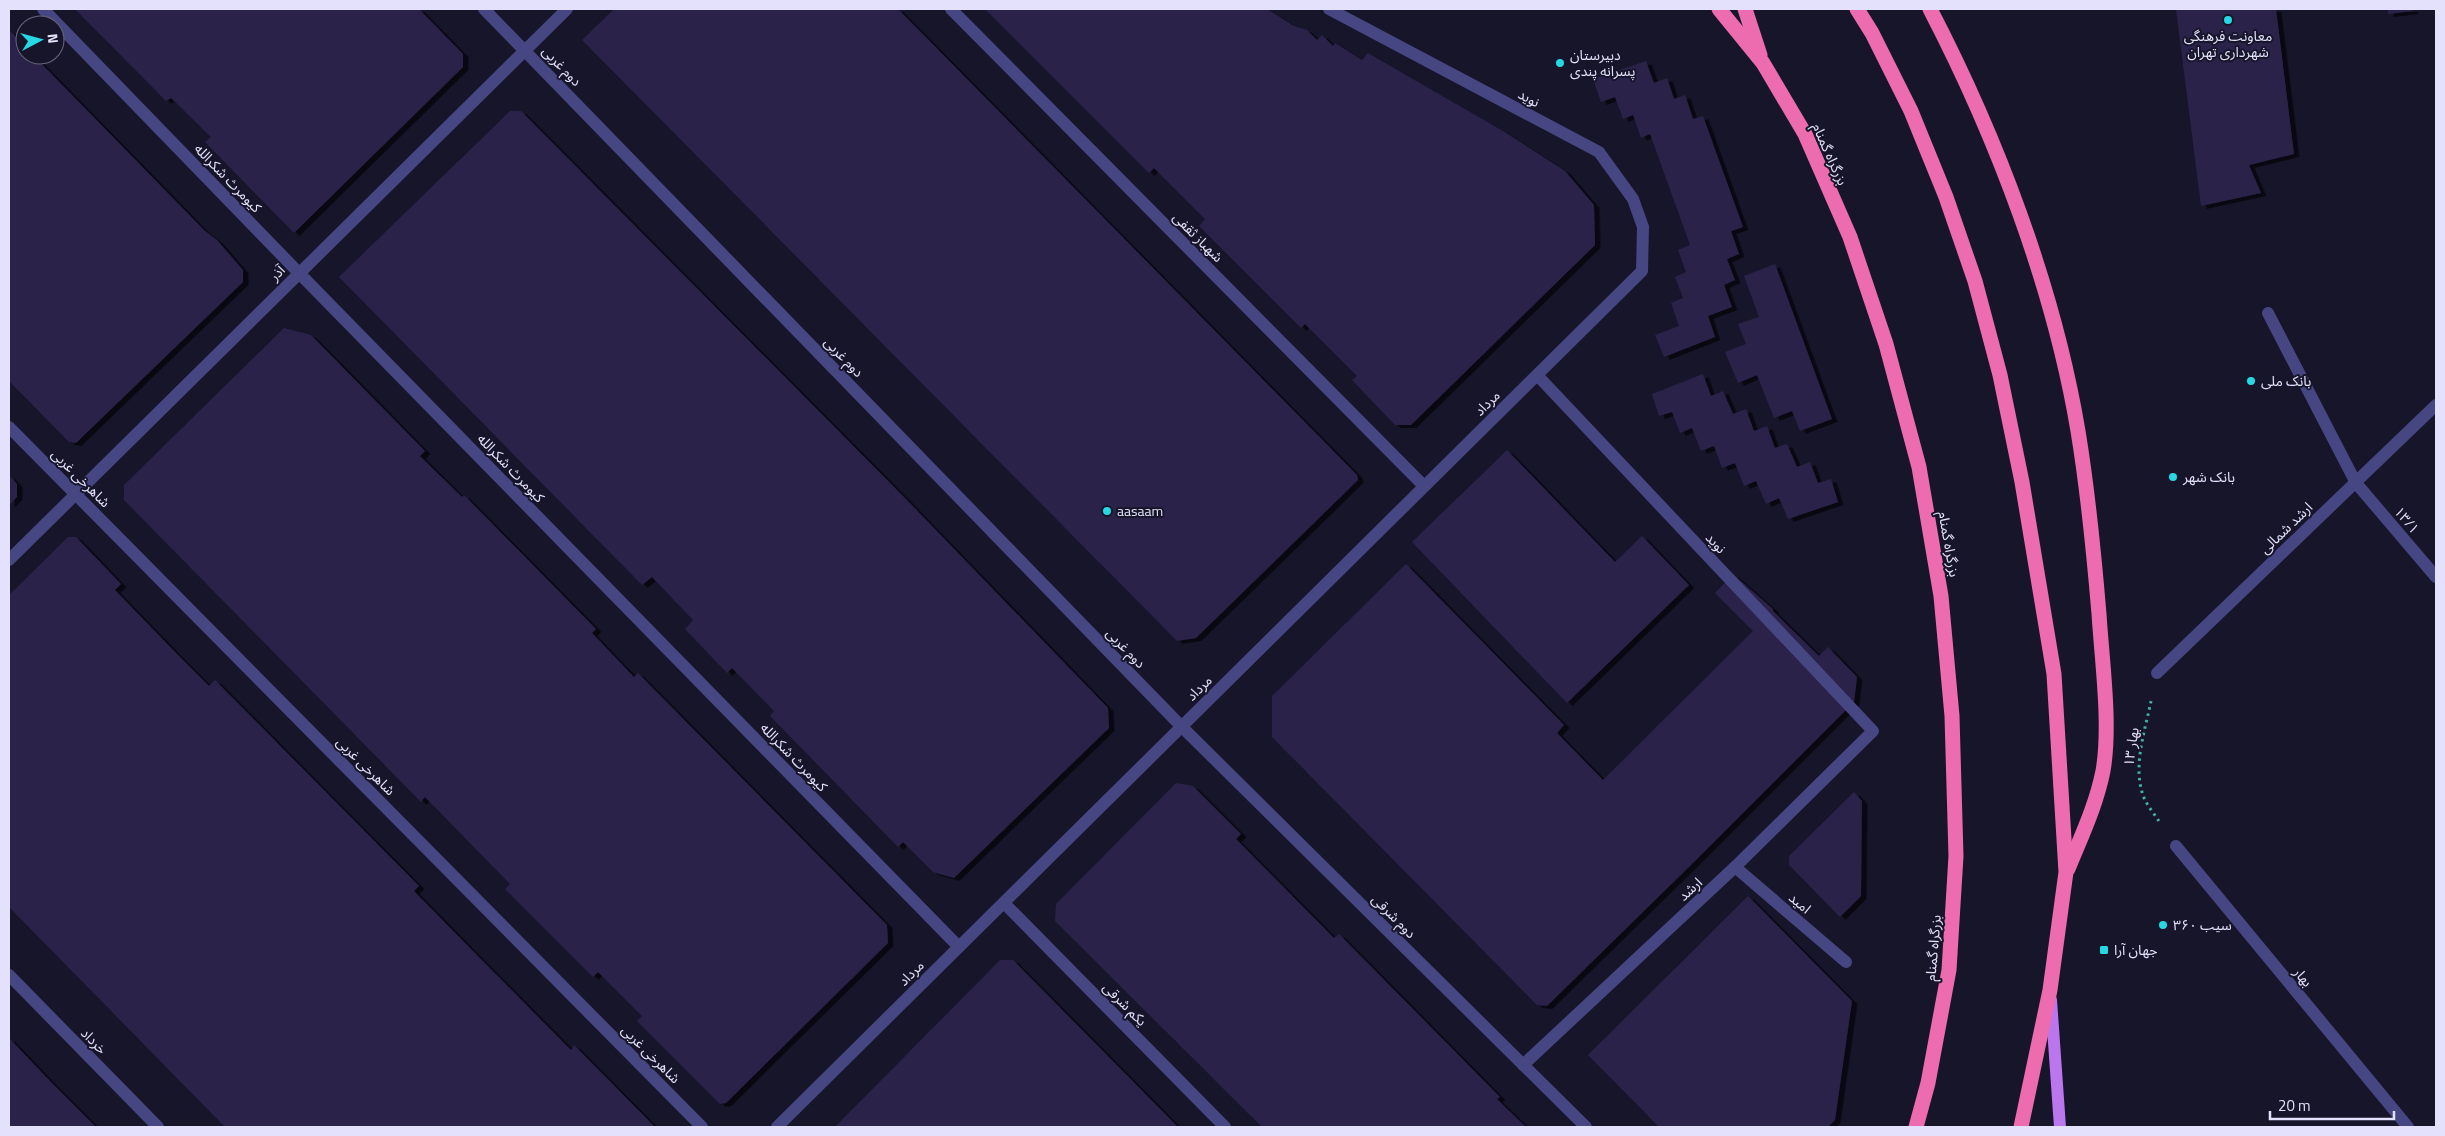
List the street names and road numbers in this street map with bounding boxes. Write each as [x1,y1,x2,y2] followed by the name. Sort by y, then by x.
[537,41,587,92] street label: دوم غربی
[1515,83,1544,112] street label: نوید
[1806,119,1854,189] street label: بزرگراه گمنام
[190,138,267,217] street label: کیومرث شکرالله
[1168,207,1228,267] street label: شهباز ثقفی
[263,259,290,286] street label: آذر
[819,332,869,383] street label: دوم غربی
[1469,385,1504,420] street label: مرداد
[473,428,550,507] street label: کیومرث شکرالله
[47,443,116,512] street label: شاهرخی غربی
[2254,497,2317,558] street label: ارشد شمالی
[2390,502,2425,538] street label: ۱۳/۱
[1932,509,1966,579] street label: بزرگراه گمنام
[1701,527,1732,558] street label: نوید
[1101,623,1151,674] street label: دوم غربی
[1181,670,1216,705] street label: مرداد
[756,717,833,796] street label: کیومرث شکرالله
[2117,726,2144,768] street label: بهار ۱۳
[332,731,401,800] street label: شاهرخی غربی
[1673,872,1707,905] street label: ارشد
[1785,887,1816,918] street label: امید
[1367,889,1422,944] street label: دوم شرقی
[1919,914,1947,982] street label: بزرگراه گمنام
[893,955,928,990] street label: مرداد
[2288,961,2318,991] street label: بهار
[1098,977,1152,1031] street label: یکم شرقی
[617,1019,686,1088] street label: شاهرخی غربی
[76,1023,112,1059] street label: خرداد

